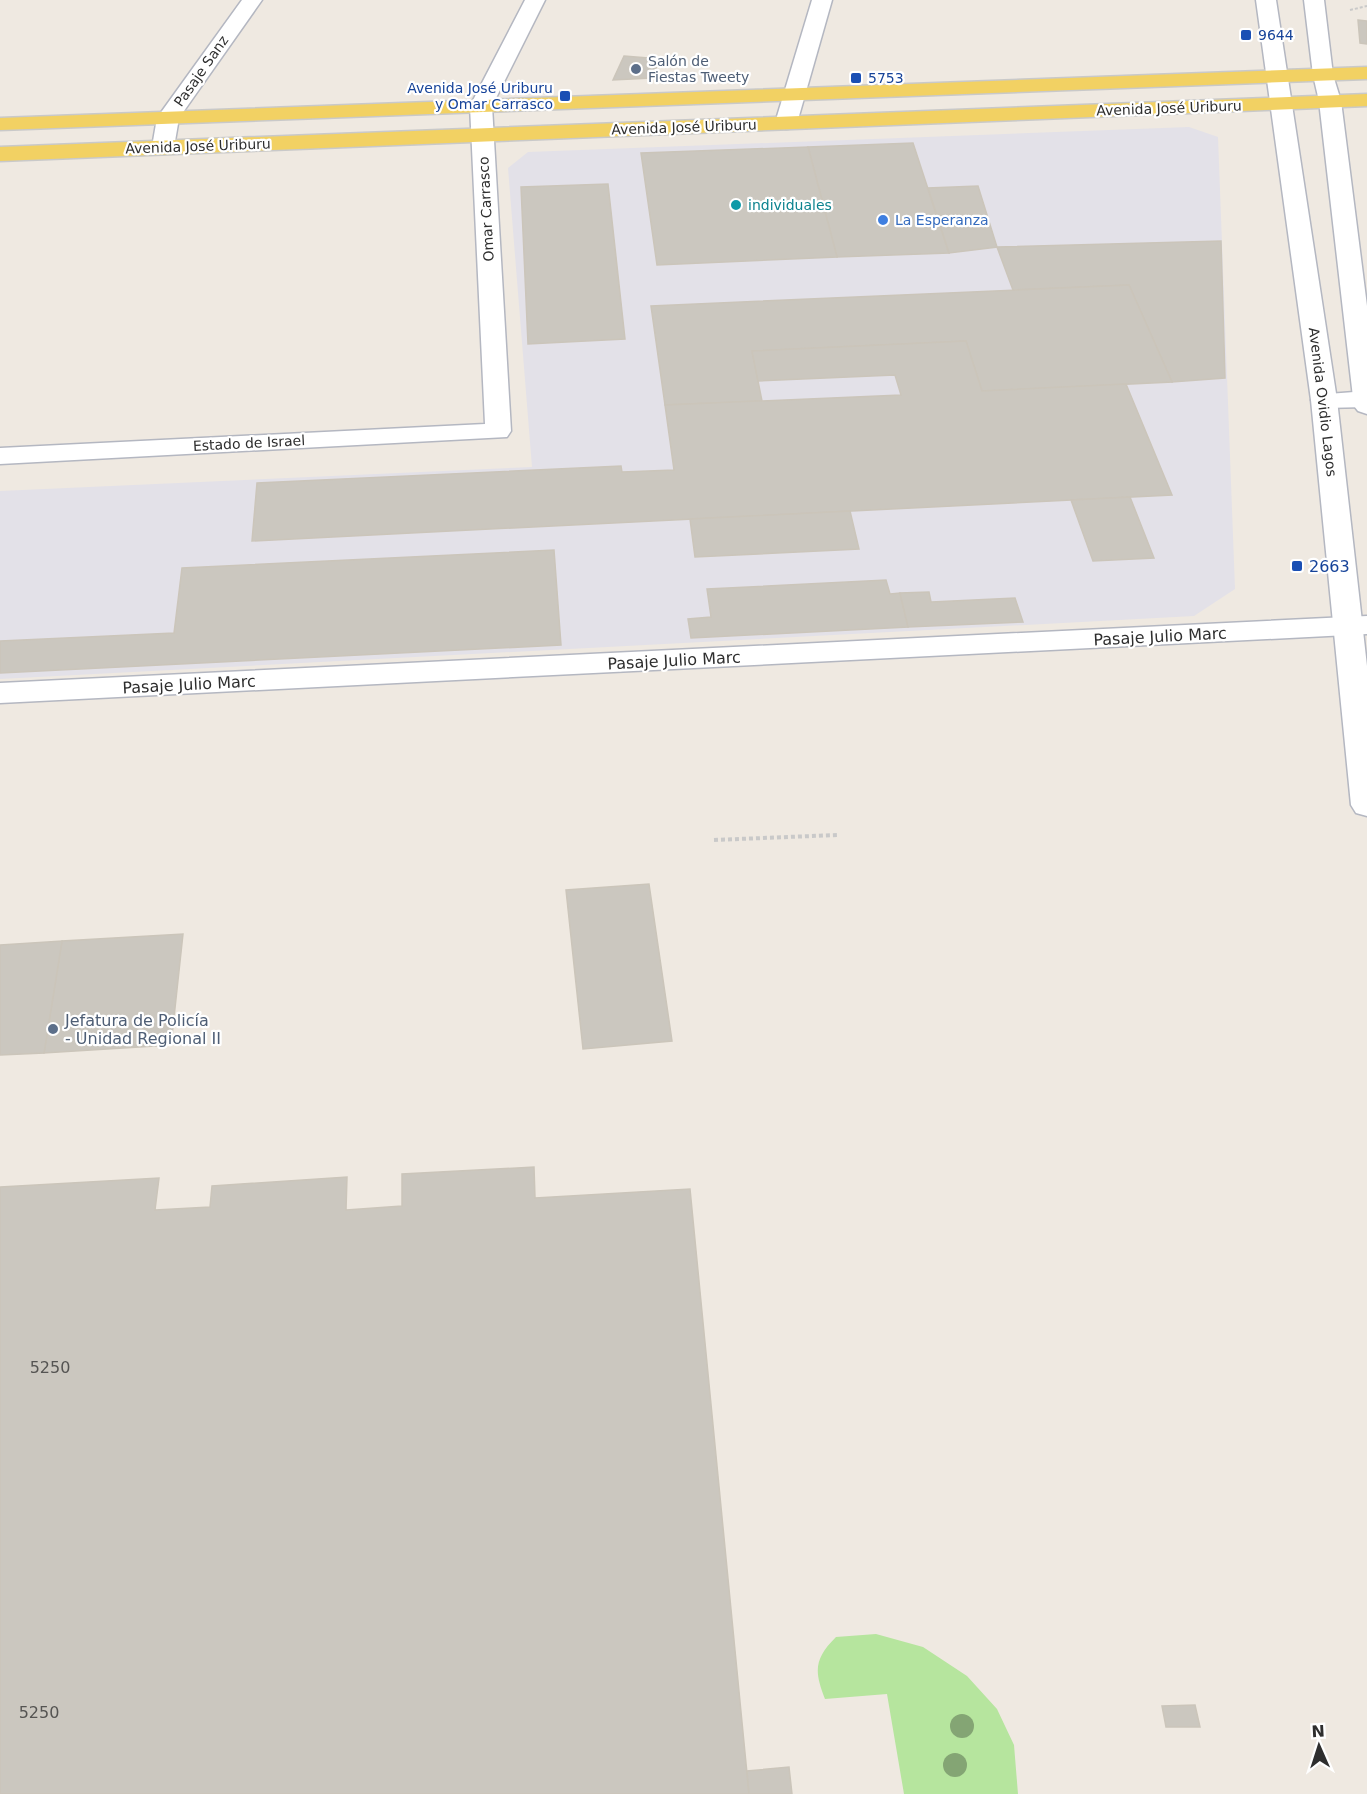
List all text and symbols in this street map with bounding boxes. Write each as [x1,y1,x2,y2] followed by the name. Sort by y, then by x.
[1258,27,1294,43] place label: 9644
[1239,28,1253,42] marker: 9644
[171,32,231,110] street label: Pasaje Sanz
[648,53,749,85] place label: Salón de Fiestas Tweety
[629,62,643,76] marker: Salón de Fiestas Tweety
[868,70,904,86] place label: 5753
[849,71,863,85] marker: 5753
[407,80,553,112] place label: Avenida José Uriburu y Omar Carrasco
[558,89,572,103] marker: Avenida José Uriburu y Omar Carrasco
[1096,97,1242,119] street label: Avenida José Uriburu
[611,116,757,138] street label: Avenida José Uriburu
[125,135,271,157] street label: Avenida José Uriburu
[475,156,497,262] street label: Omar Carrasco
[748,197,832,213] place label: individuales
[729,198,743,212] marker: individuales
[895,212,989,228] place label: La Esperanza
[876,213,890,227] marker: La Esperanza
[1306,326,1340,478] street label: Avenida Ovidio Lagos
[192,432,306,454] street label: Estado de Israel
[1309,557,1350,576] place label: 2663
[1290,559,1304,573] marker: 2663
[1093,624,1227,649] street label: Pasaje Julio Marc
[607,648,741,673] street label: Pasaje Julio Marc
[122,672,256,697] street label: Pasaje Julio Marc
[64,1011,221,1048] place label: Jefatura de Policía - Unidad Regional II
[46,1022,60,1036] marker: Jefatura de Policía - Unidad Regional II
[30,1358,70,1377] house number: 5250
[19,1703,59,1722] house number: 5250
[1289,1716,1349,1776] north arrow
[1311,1722,1325,1741] text: N

